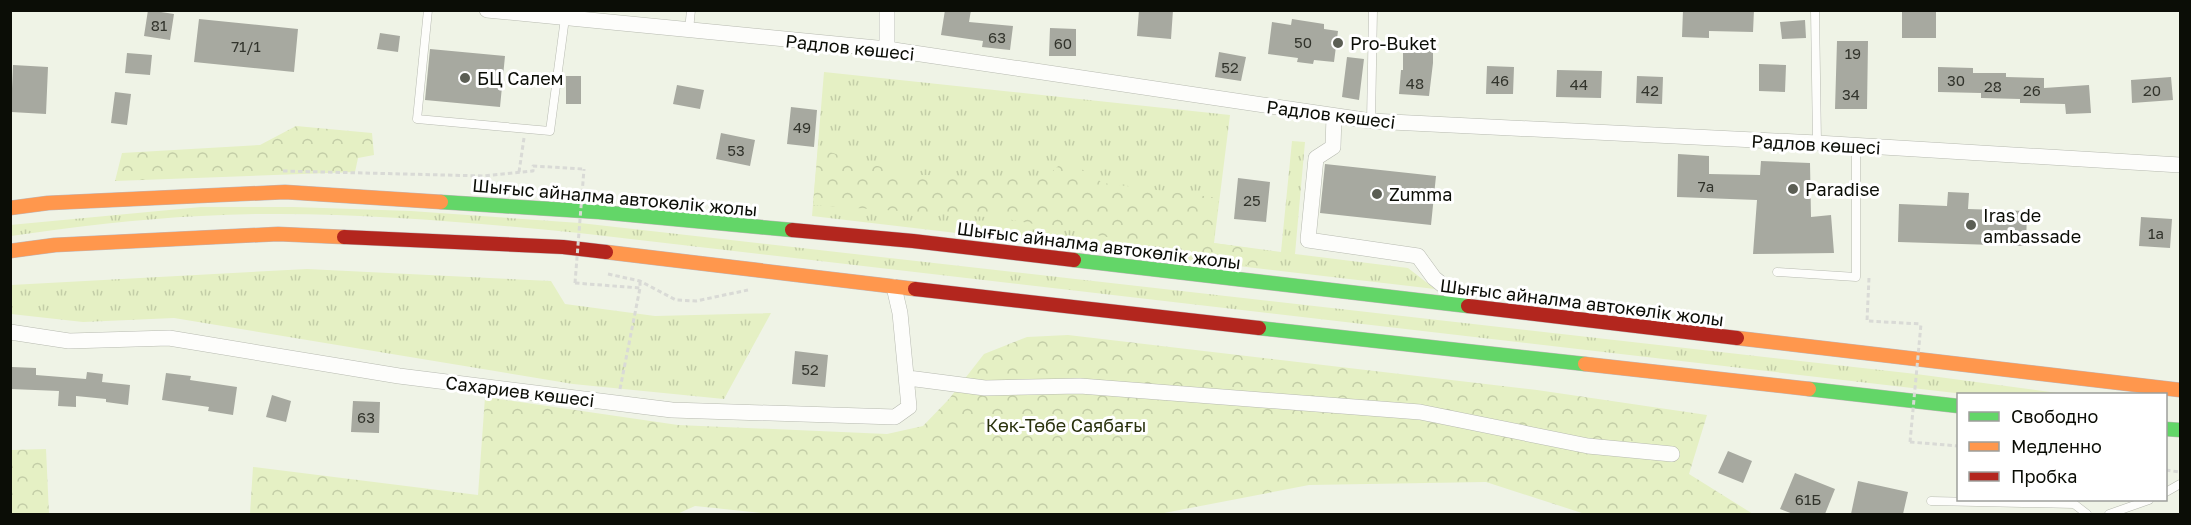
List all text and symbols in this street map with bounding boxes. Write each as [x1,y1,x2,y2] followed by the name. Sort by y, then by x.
[151,16,167,34] house number: 81
[988,28,1006,46] house number: 63
[784,29,916,65] street label: Радлов көшесі
[1350,32,1437,54] place label: Pro-Buket
[1294,33,1312,51] house number: 50
[1054,34,1072,52] house number: 60
[1331,36,1345,50] marker: Pro-Buket
[231,37,261,55] house number: 71/1
[1845,44,1861,62] house number: 19
[1221,58,1239,76] house number: 52
[477,67,564,89] place label: БЦ Салем
[458,71,472,85] marker: БЦ Салем
[1491,71,1509,89] house number: 46
[1947,71,1965,89] house number: 30
[1406,74,1424,92] house number: 48
[1570,75,1588,93] house number: 44
[1984,77,2002,95] house number: 28
[1641,81,1659,99] house number: 42
[2023,81,2041,99] house number: 26
[2143,81,2161,99] house number: 20
[1842,85,1860,103] house number: 34
[1265,95,1397,133] street label: Радлов көшесі
[793,118,811,136] house number: 49
[1751,130,1881,158] street label: Радлов көшесі
[727,141,745,159] house number: 53
[471,174,759,220] street label: Шығыс айналма автокөлік жолы
[1698,177,1714,195] house number: 7а
[1805,178,1880,200] place label: Paradise
[1786,182,1800,196] marker: Paradise
[1389,183,1452,205] place label: Zumma
[1370,187,1384,201] marker: Zumma
[1243,191,1261,209] house number: 25
[1983,204,2081,247] place label: Iras de ambassade
[956,217,1242,273] street label: Шығыс айналма автокөлік жолы
[1964,218,1978,232] marker: Iras de ambassade
[2148,224,2164,242] house number: 1а
[1439,274,1725,330] street label: Шығыс айналма автокөлік жолы
[801,360,819,378] house number: 52
[444,371,596,411] street label: Сахариев көшесі
[1957,393,2167,501] legend
[2011,405,2098,427] text: Свободно
[357,408,375,426] house number: 63
[986,414,1146,436] park label: Көк-Төбе Саябағы
[2011,435,2102,457] text: Медленно
[2011,465,2077,487] text: Пробка
[1795,490,1821,508] house number: 61Б

